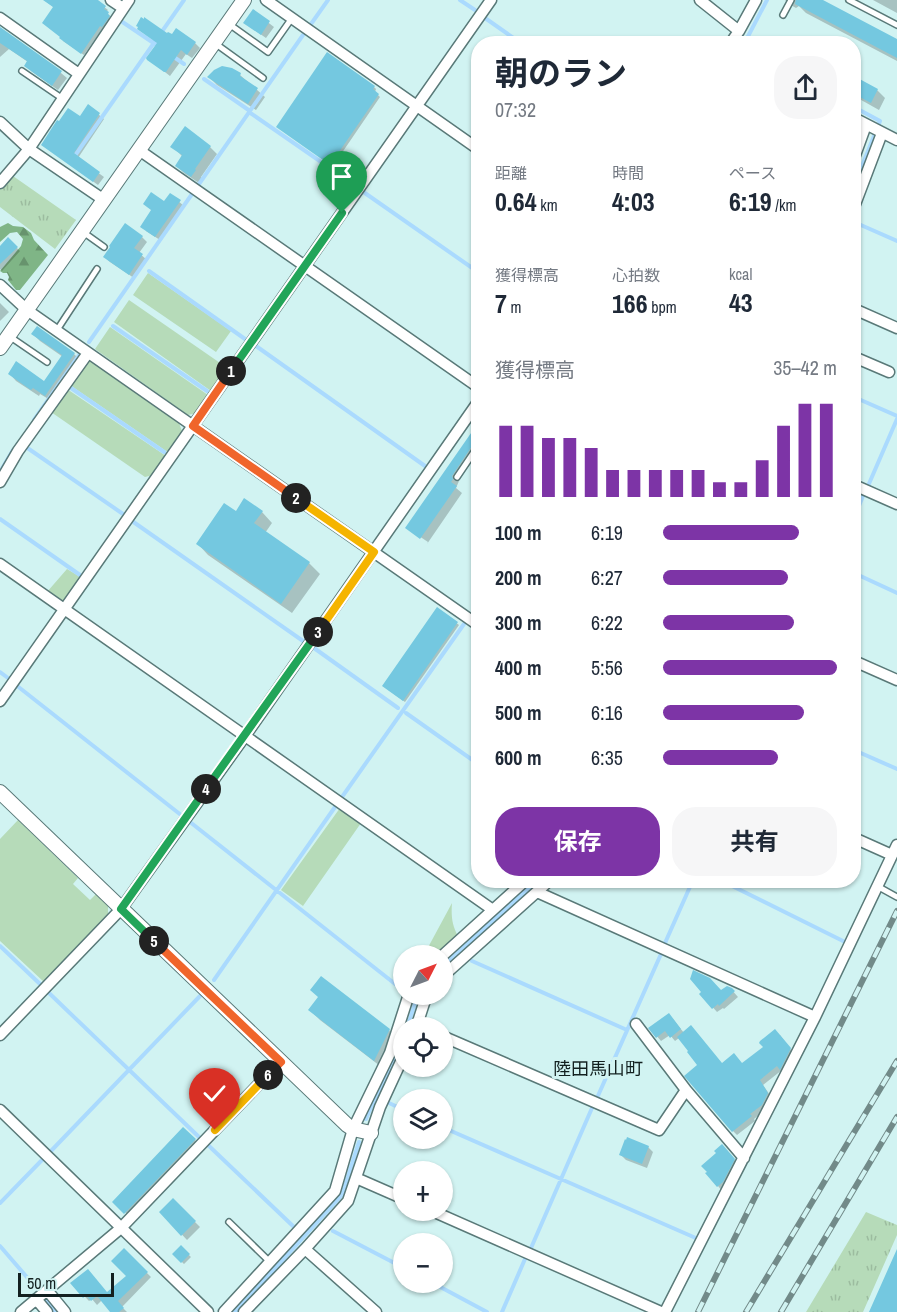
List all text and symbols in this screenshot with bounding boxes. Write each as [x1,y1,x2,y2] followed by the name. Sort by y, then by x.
[495,51,627,95] text: 朝のラン
[774,56,837,119] button: share
[495,96,536,123] text: 07:32
[316,151,367,213] pin
[325,160,358,193] icon: arrive
[495,162,527,184] text: 距離
[612,162,644,184] text: 時間
[729,162,776,184] text: ペース
[495,184,537,219] text: 0.64
[612,184,655,219] text: 4:03
[729,184,772,219] text: 6:19
[537,194,558,216] text: km
[772,194,796,216] text: /km
[729,263,752,285] text: kcal
[495,264,559,286] text: 獲得標高
[612,264,660,286] text: 心拍数
[729,285,753,320] text: 43
[495,286,507,321] text: 7
[612,286,648,321] text: 166
[507,296,521,318] text: m
[648,296,677,318] text: bpm
[773,354,837,381] text: 35–42 m
[216,356,246,386] pin: 1
[495,356,575,383] text: 獲得標高
[227,360,235,382] text: 1
[281,483,311,513] pin: 2
[292,487,300,509] text: 2
[495,519,542,546] text: 100 m
[591,519,623,546] text: 6:19
[495,564,542,591] text: 200 m
[591,564,623,591] text: 6:27
[495,609,542,636] text: 300 m
[591,609,623,636] text: 6:22
[303,617,333,647] pin: 3
[314,621,322,643] text: 3
[495,654,542,681] text: 400 m
[591,654,623,681] text: 5:56
[495,699,542,726] text: 500 m
[591,699,623,726] text: 6:16
[495,744,542,771] text: 600 m
[591,744,623,771] text: 6:35
[191,774,221,804] pin: 4
[202,778,210,800] text: 4
[495,807,660,876] button: 保存
[672,807,837,876] button: 共有
[139,926,169,956] pin: 5
[150,930,158,952] text: 5
[393,945,453,1005] north arrow
[393,945,453,1293] map controls
[393,1017,453,1077] button: locate
[553,1056,643,1081] district label: 陸田馬山町
[253,1060,283,1090] pin: 6
[264,1064,272,1086] text: 6
[189,1068,240,1130] pin
[198,1077,231,1110] icon: check
[393,1089,453,1149] button: layers
[393,1161,453,1221] button: +
[393,1233,453,1293] button: −
[18,1270,114,1298] scale bar
[27,1272,56,1294] text: 50 m

